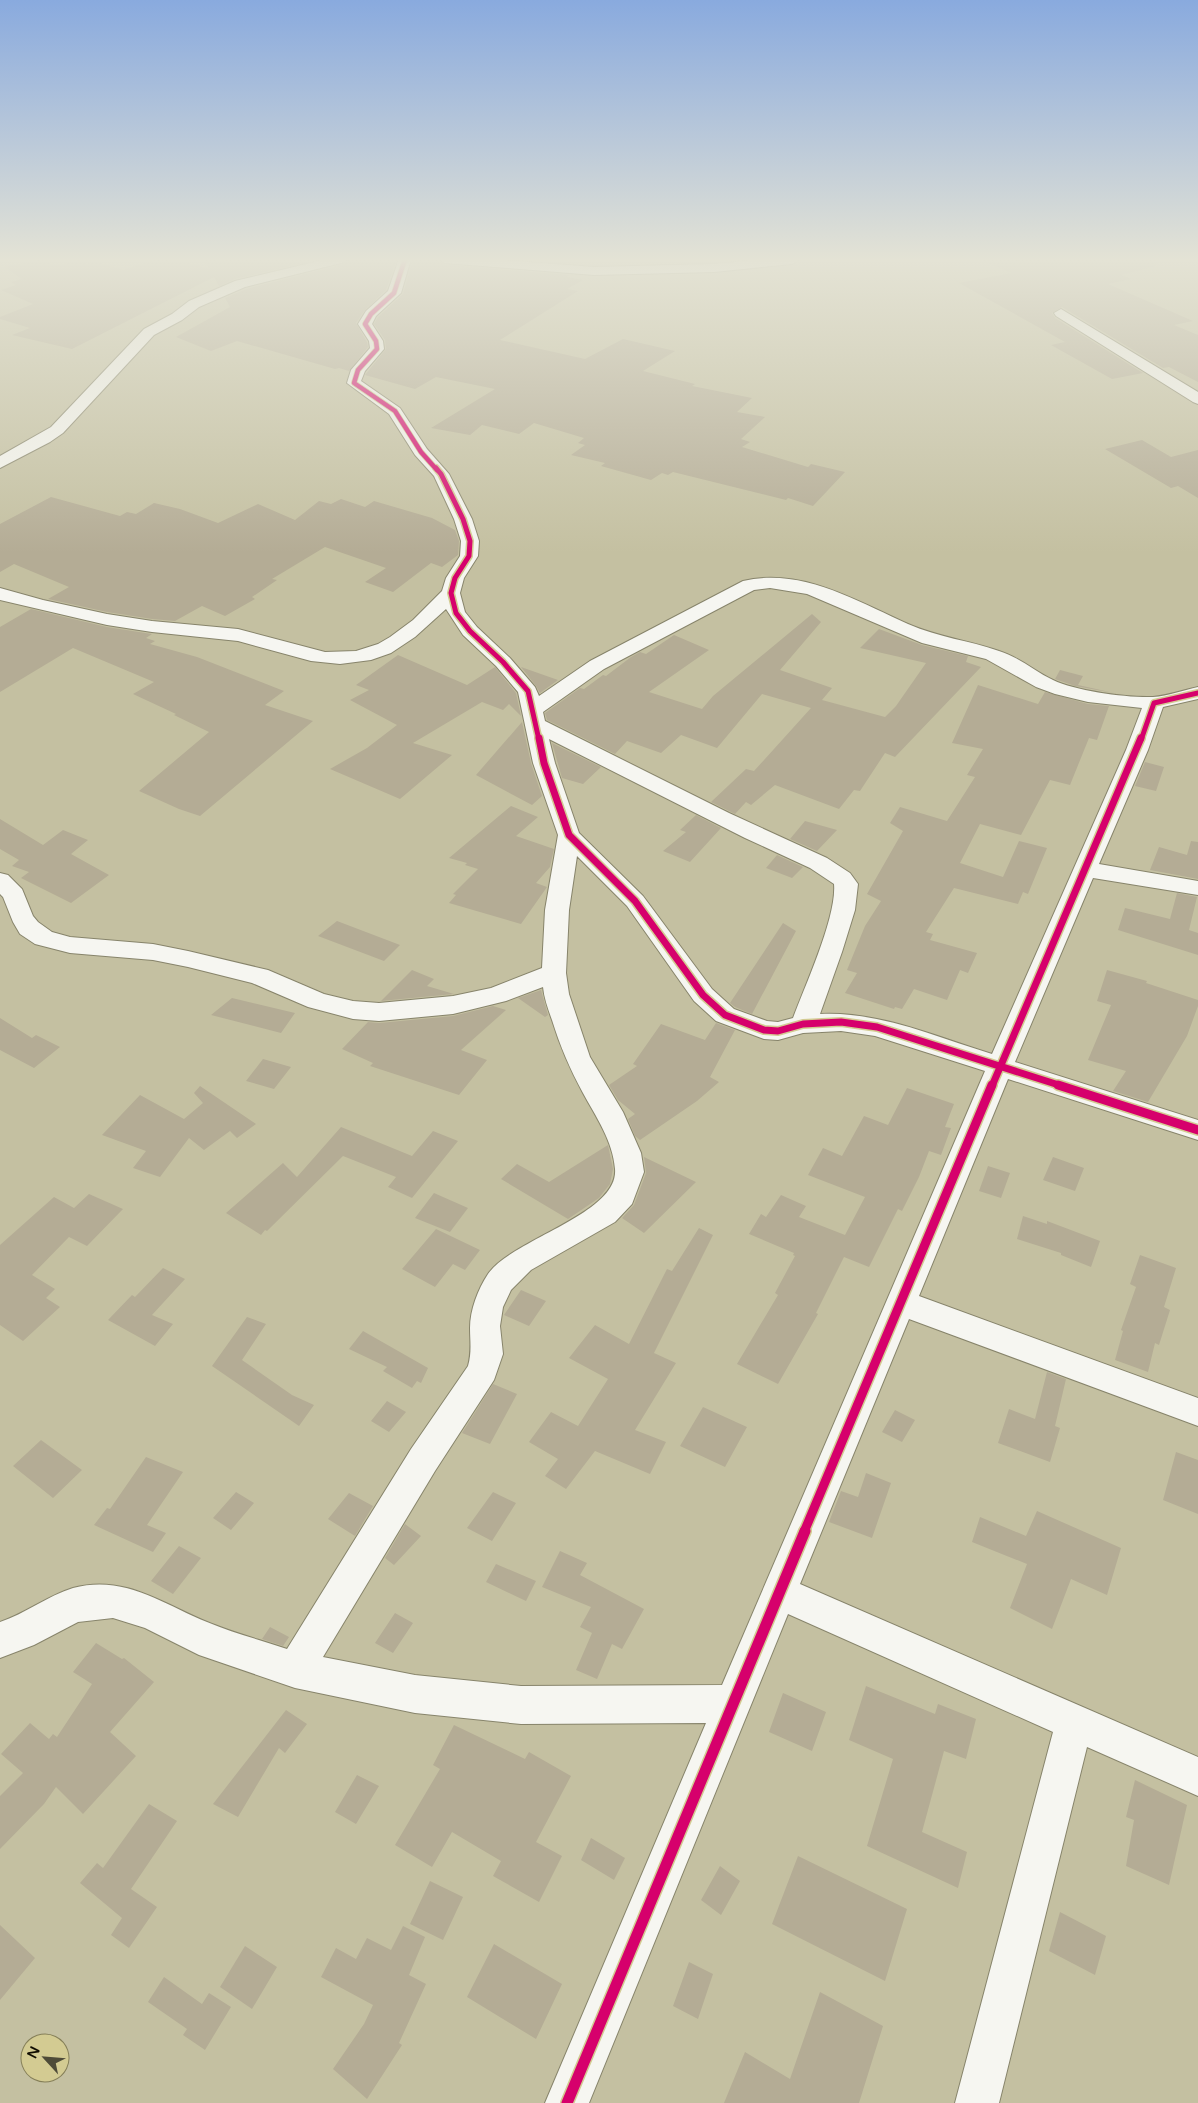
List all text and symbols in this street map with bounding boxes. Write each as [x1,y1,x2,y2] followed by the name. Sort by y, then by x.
[20,2033,70,2083] north arrow
[24,2044,44,2061] text: N

